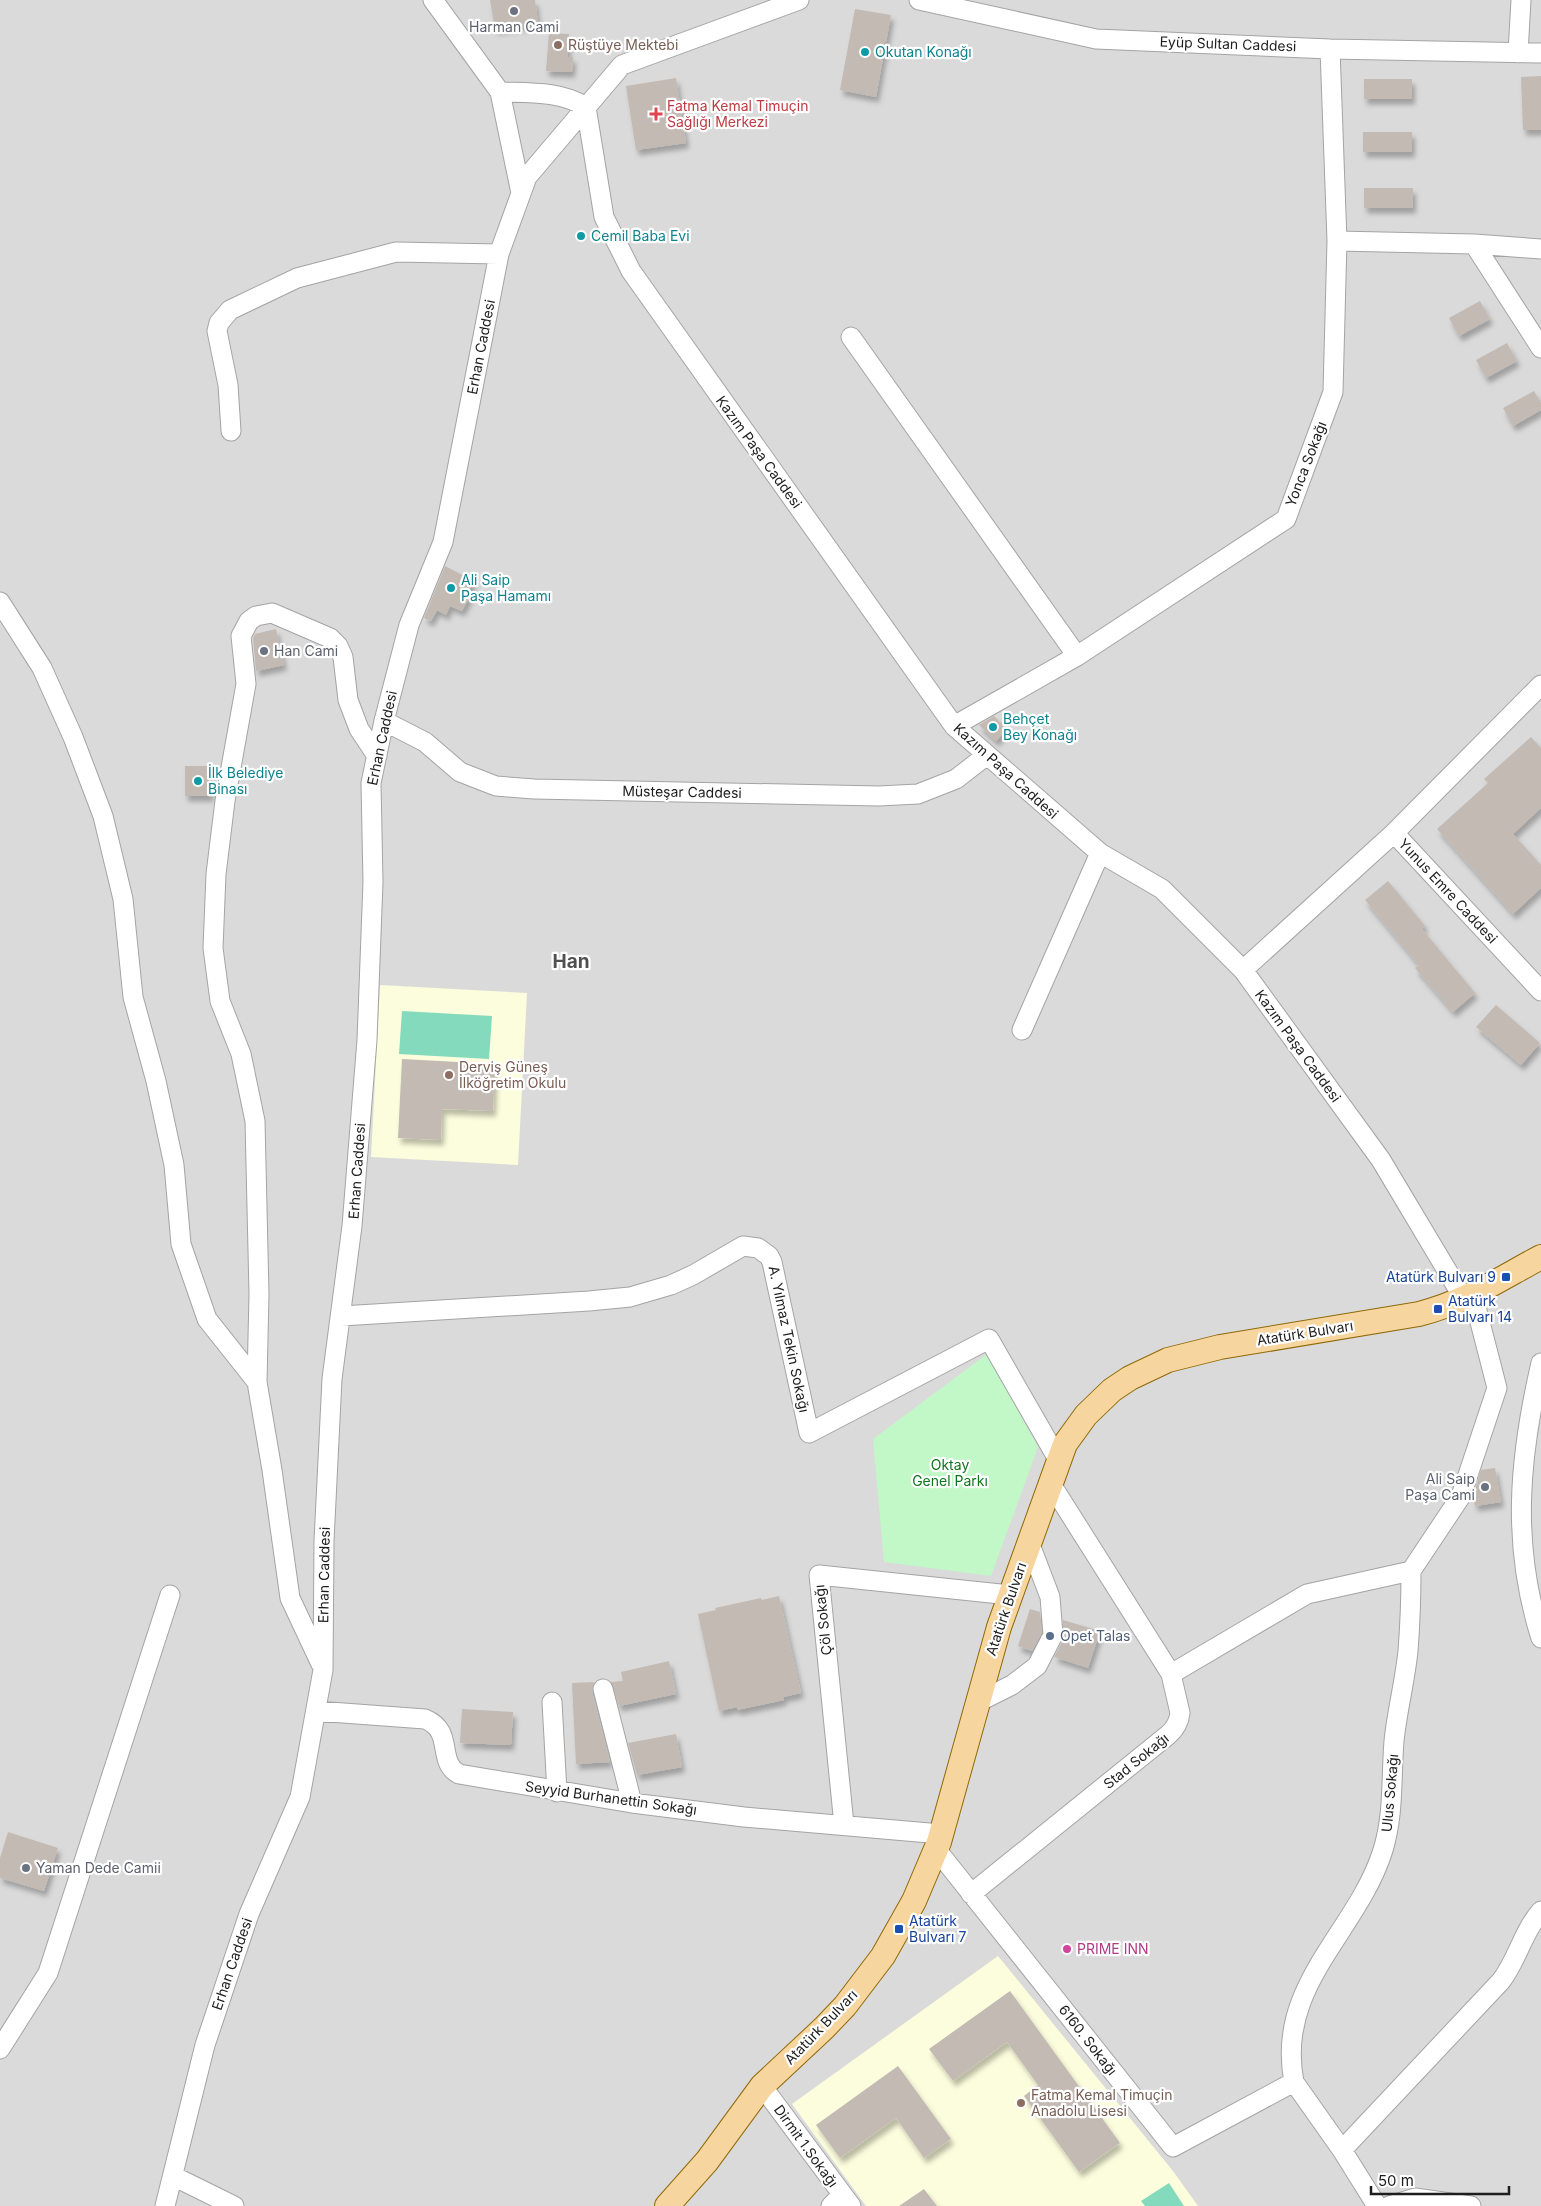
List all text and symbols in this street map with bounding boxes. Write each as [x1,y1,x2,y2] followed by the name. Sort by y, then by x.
[508,5,520,17] marker: Harman Cami
[469,18,559,35] place label: Harman Cami
[1159,33,1297,54] street label: Eyüp Sultan Caddesi
[568,36,678,53] place label: Rüştüye Mektebi
[552,39,564,51] marker: Rüştüye Mektebi
[875,43,972,60] place label: Okutan Konağı
[859,46,871,58] marker: Okutan Konağı
[667,97,809,130] place label: Fatma Kemal Timuçin Sağlığı Merkezi
[649,107,663,121] marker: Fatma Kemal Timuçin Sağlığı Merkezi
[591,227,690,244] place label: Cemil Baba Evi
[575,230,587,242] marker: Cemil Baba Evi
[463,298,498,396] street label: Erhan Caddesi
[713,392,806,511] street label: Kazım Paşa Caddesi
[1281,419,1330,509] street label: Yonca Sokağı
[461,571,551,604] place label: Ali Saip Paşa Hamamı
[445,582,457,594] marker: Ali Saip Paşa Hamamı
[274,642,338,659] place label: Han Cami
[258,645,270,657] marker: Han Cami
[363,689,400,787] street label: Erhan Caddesi
[1003,710,1077,743] place label: Behçet Bey Konağı
[951,719,1062,822] street label: Kazım Paşa Caddesi
[987,721,999,733] marker: Behçet Bey Konağı
[208,764,283,797] place label: İlk Belediye Binası
[192,775,204,787] marker: İlk Belediye Binası
[622,782,742,801] street label: Müsteşar Caddesi
[1395,835,1501,947] street label: Yunus Emre Caddesi
[552,950,590,973] district label: Han
[1252,986,1345,1105] street label: Kazım Paşa Caddesi
[459,1058,566,1091] place label: Derviş Güneş İlköğretim Okulu
[443,1069,455,1081] marker: Derviş Güneş İlköğretim Okulu
[345,1122,368,1220] street label: Erhan Caddesi
[766,1264,813,1414] street label: A. Yılmaz Tekin Sokağı
[1386,1268,1496,1285] place label: Atatürk Bulvarı 9
[1500,1271,1512,1283] marker: Atatürk Bulvarı 9
[1448,1292,1512,1325] place label: Atatürk Bulvarı 14
[1432,1303,1444,1315] marker: Atatürk Bulvarı 14
[1256,1316,1354,1349] street label: Atatürk Bulvarı
[912,1456,988,1489] park label: Oktay Genel Parkı
[1405,1470,1475,1503] place label: Ali Saip Paşa Cami
[1479,1481,1491,1493] marker: Ali Saip Paşa Cami
[314,1527,333,1623] street label: Erhan Caddesi
[982,1560,1029,1658] street label: Atatürk Bulvarı
[810,1584,835,1656] street label: Çöl Sokağı
[1060,1627,1130,1644] place label: Opet Talas
[1044,1630,1056,1642] marker: Opet Talas
[1100,1729,1172,1792] street label: Stad Sokağı
[1378,1753,1401,1833] street label: Ulus Sokağı
[524,1777,698,1818] street label: Seyyid Burhanettin Sokağı
[36,1859,161,1876] place label: Yaman Dede Camii
[20,1862,32,1874] marker: Yaman Dede Camii
[909,1912,966,1945] place label: Atatürk Bulvarı 7
[208,1915,255,2012] street label: Erhan Caddesi
[893,1923,905,1935] marker: Atatürk Bulvarı 7
[1077,1940,1149,1957] place label: PRIME INN
[1061,1943,1073,1955] marker: PRIME INN
[781,1986,861,2068] street label: Atatürk Bulvarı
[1056,2001,1121,2078] street label: 6160. Sokağı
[1031,2086,1173,2119] place label: Fatma Kemal Timuçin Anadolu Lisesi
[1015,2097,1027,2109] marker: Fatma Kemal Timuçin Anadolu Lisesi
[771,2101,842,2190] street label: Dirmit 1.Sokağı
[1371,2164,1508,2196] scale bar
[1378,2171,1414,2190] text: 50 m

